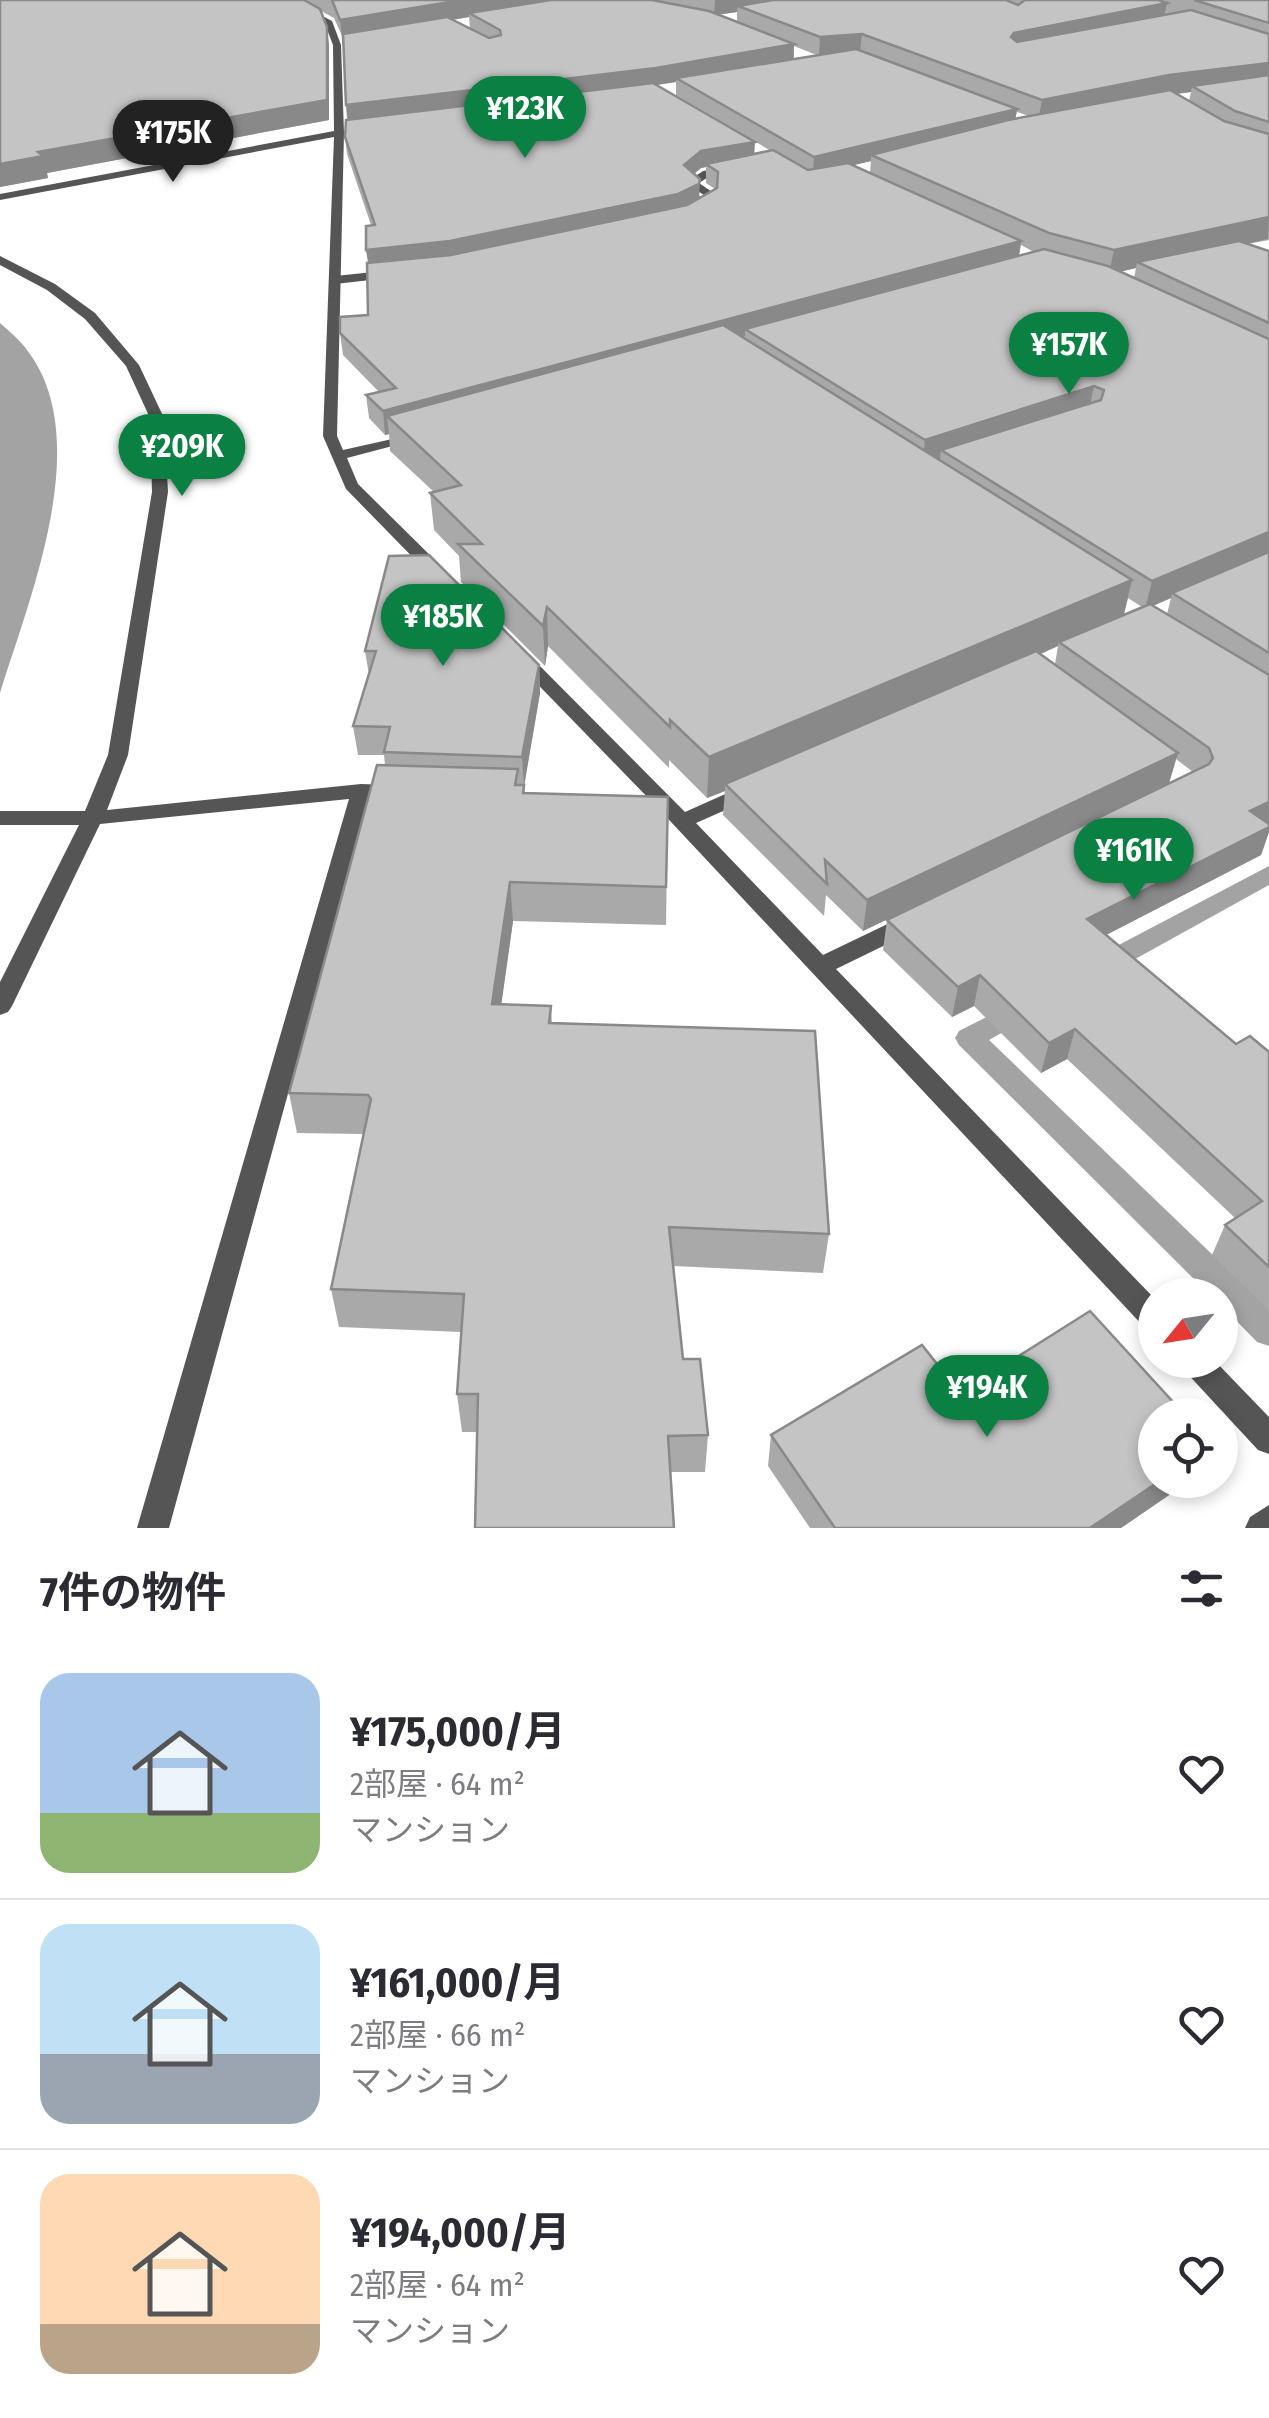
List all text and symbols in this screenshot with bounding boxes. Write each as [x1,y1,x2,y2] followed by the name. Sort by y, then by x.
[455,76,595,161] pin: ¥123K
[486,89,564,127] text: ¥123K
[103,100,243,185] pin: ¥175K
[135,113,211,151] text: ¥175K
[999,312,1139,397] pin: ¥157K
[1031,325,1107,363] text: ¥157K
[112,414,252,499] pin: ¥209K
[140,427,224,465] text: ¥209K
[373,584,513,669] pin: ¥185K
[403,597,483,635] text: ¥185K
[1064,818,1204,903] pin: ¥161K
[1096,831,1172,869] text: ¥161K
[1138,1278,1238,1378] north arrow
[1138,1278,1238,1498] map controls
[917,1355,1057,1440] pin: ¥194K
[947,1368,1027,1406] text: ¥194K
[1138,1398,1238,1498] button: locate
[1174,1561,1229,1616] icon: filters
[40,1568,226,1618] text: 7件の物件
[350,1707,566,1757] text: ¥175,000/月
[120,1713,240,1833] icon: home
[1174,1746,1229,1801] icon: heart
[350,1765,525,1803] text: 2部屋 · 64 m²
[350,1811,510,1849] text: マンション
[350,1958,565,2008] text: ¥161,000/月
[120,1964,240,2084] icon: home
[1174,1997,1229,2052] icon: heart
[350,2016,525,2054] text: 2部屋 · 66 m²
[350,2062,510,2100] text: マンション
[350,2208,571,2258] text: ¥194,000/月
[120,2214,240,2334] icon: home
[1174,2247,1229,2302] icon: heart
[350,2266,525,2304] text: 2部屋 · 64 m²
[350,2312,510,2350] text: マンション

